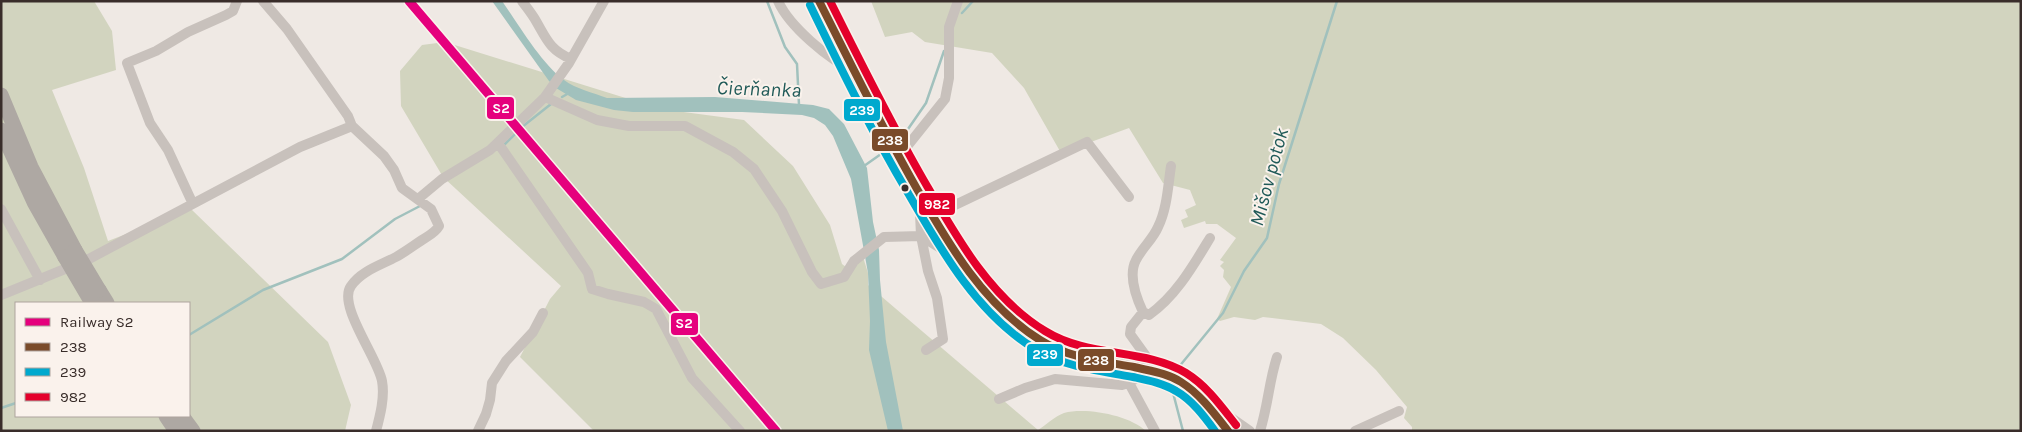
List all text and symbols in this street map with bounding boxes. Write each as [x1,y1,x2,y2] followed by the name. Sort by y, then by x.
[716,75,802,102] water label: Čierňanka
[486,96,515,120] line badge: S2
[843,98,881,122] line badge: 239
[492,100,510,117] text: S2
[849,102,875,119] text: 239
[1245,125,1293,229] water label: Mišov potok
[871,128,909,152] line badge: 238
[877,132,903,149] text: 238
[900,183,910,193] unlabelled marker
[918,192,956,216] line badge: 982
[924,196,950,213] text: 982
[15,302,190,417] legend
[670,312,699,336] line badge: S2
[60,313,134,331] text: Railway S2
[675,315,693,332] text: S2
[60,338,87,356] text: 238
[1026,343,1064,367] line badge: 239
[1032,346,1058,363] text: 239
[1077,348,1115,372] line badge: 238
[1083,352,1109,369] text: 238
[60,363,86,381] text: 239
[60,388,87,406] text: 982

